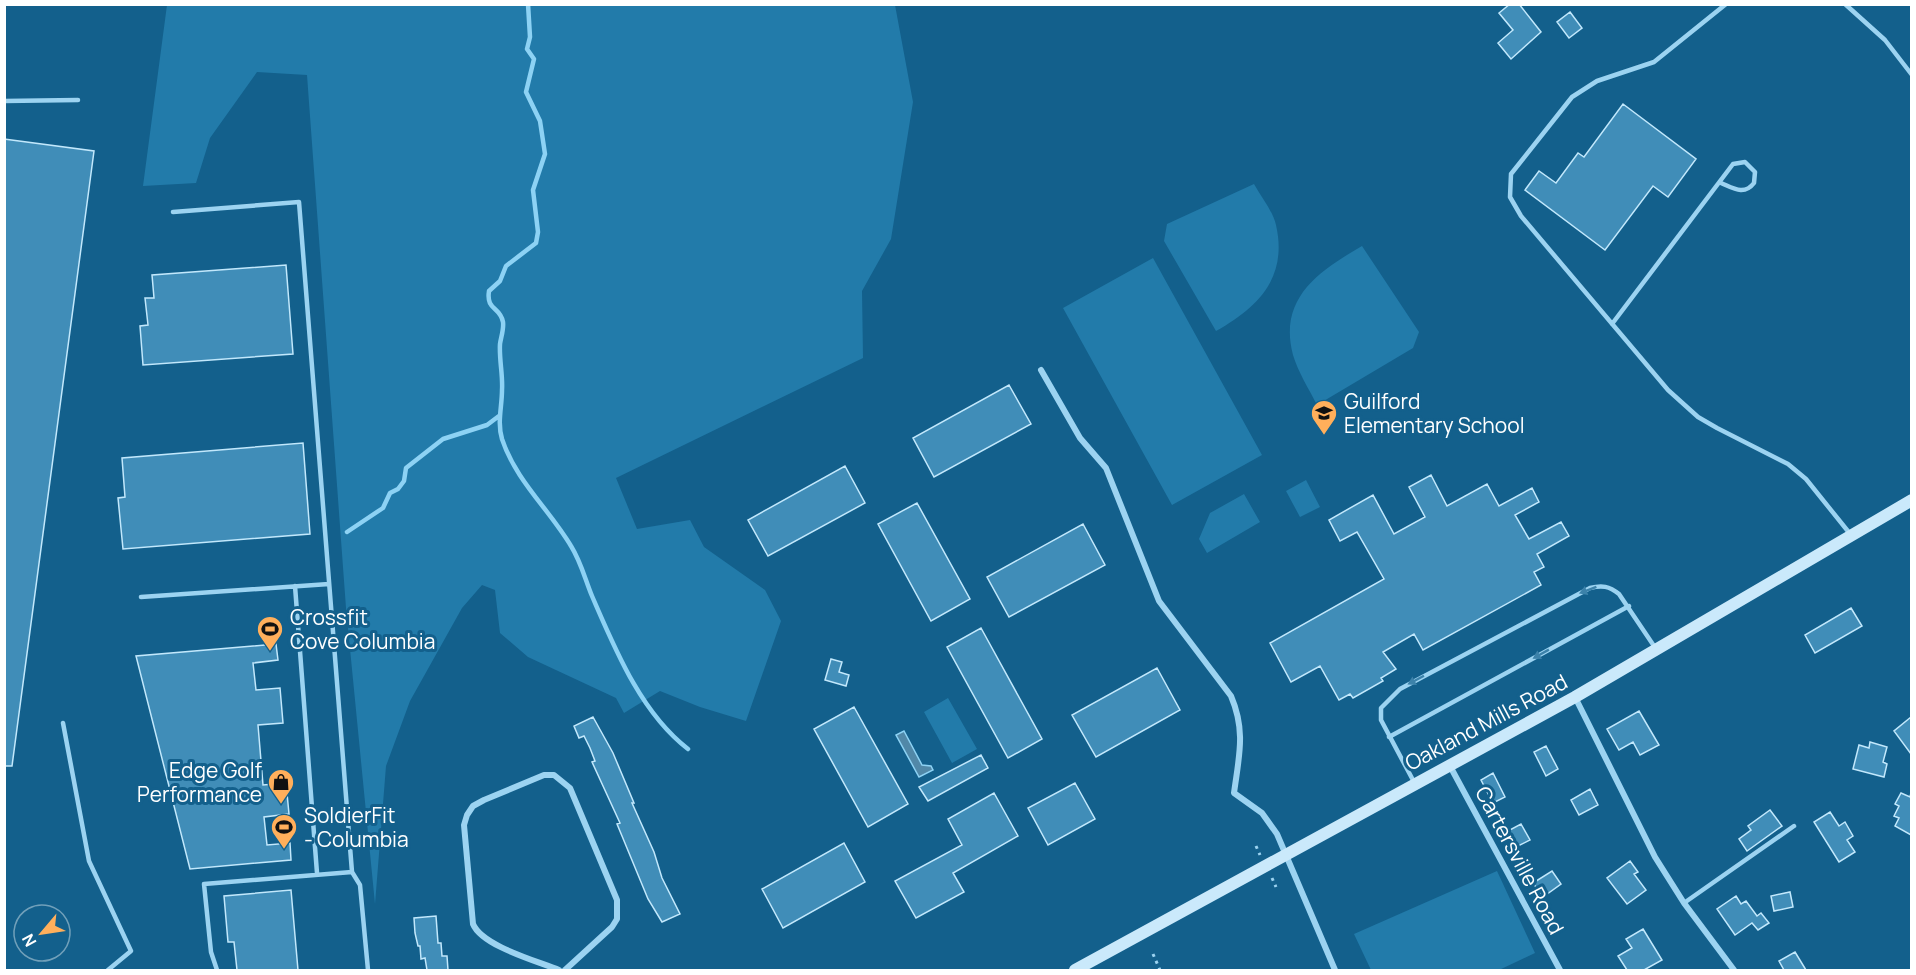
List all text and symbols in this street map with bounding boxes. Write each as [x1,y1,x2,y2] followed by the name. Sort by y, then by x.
[1344,387,1525,439] place label: Guilford Elementary School
[1309,398,1339,436] school or university icon: Guilford Elementary School
[1579,585,1597,595] one-way arrow
[290,603,435,655] place label: Crossfit Cove Columbia
[255,614,285,652] sports icon: Crossfit Cove Columbia
[1532,649,1549,659] one-way arrow
[1400,667,1572,777] street label: Oakland Mills Road
[1407,675,1424,685] one-way arrow
[137,756,263,808] place label: Edge Golf Performance
[266,767,296,805] shop icon: Edge Golf Performance
[1469,781,1571,939] street label: Cartersville Road
[304,801,409,853] place label: SoldierFit - Columbia
[269,812,299,850] sports icon: SoldierFit - Columbia
[12,903,72,963] north arrow
[16,930,41,951] text: N

